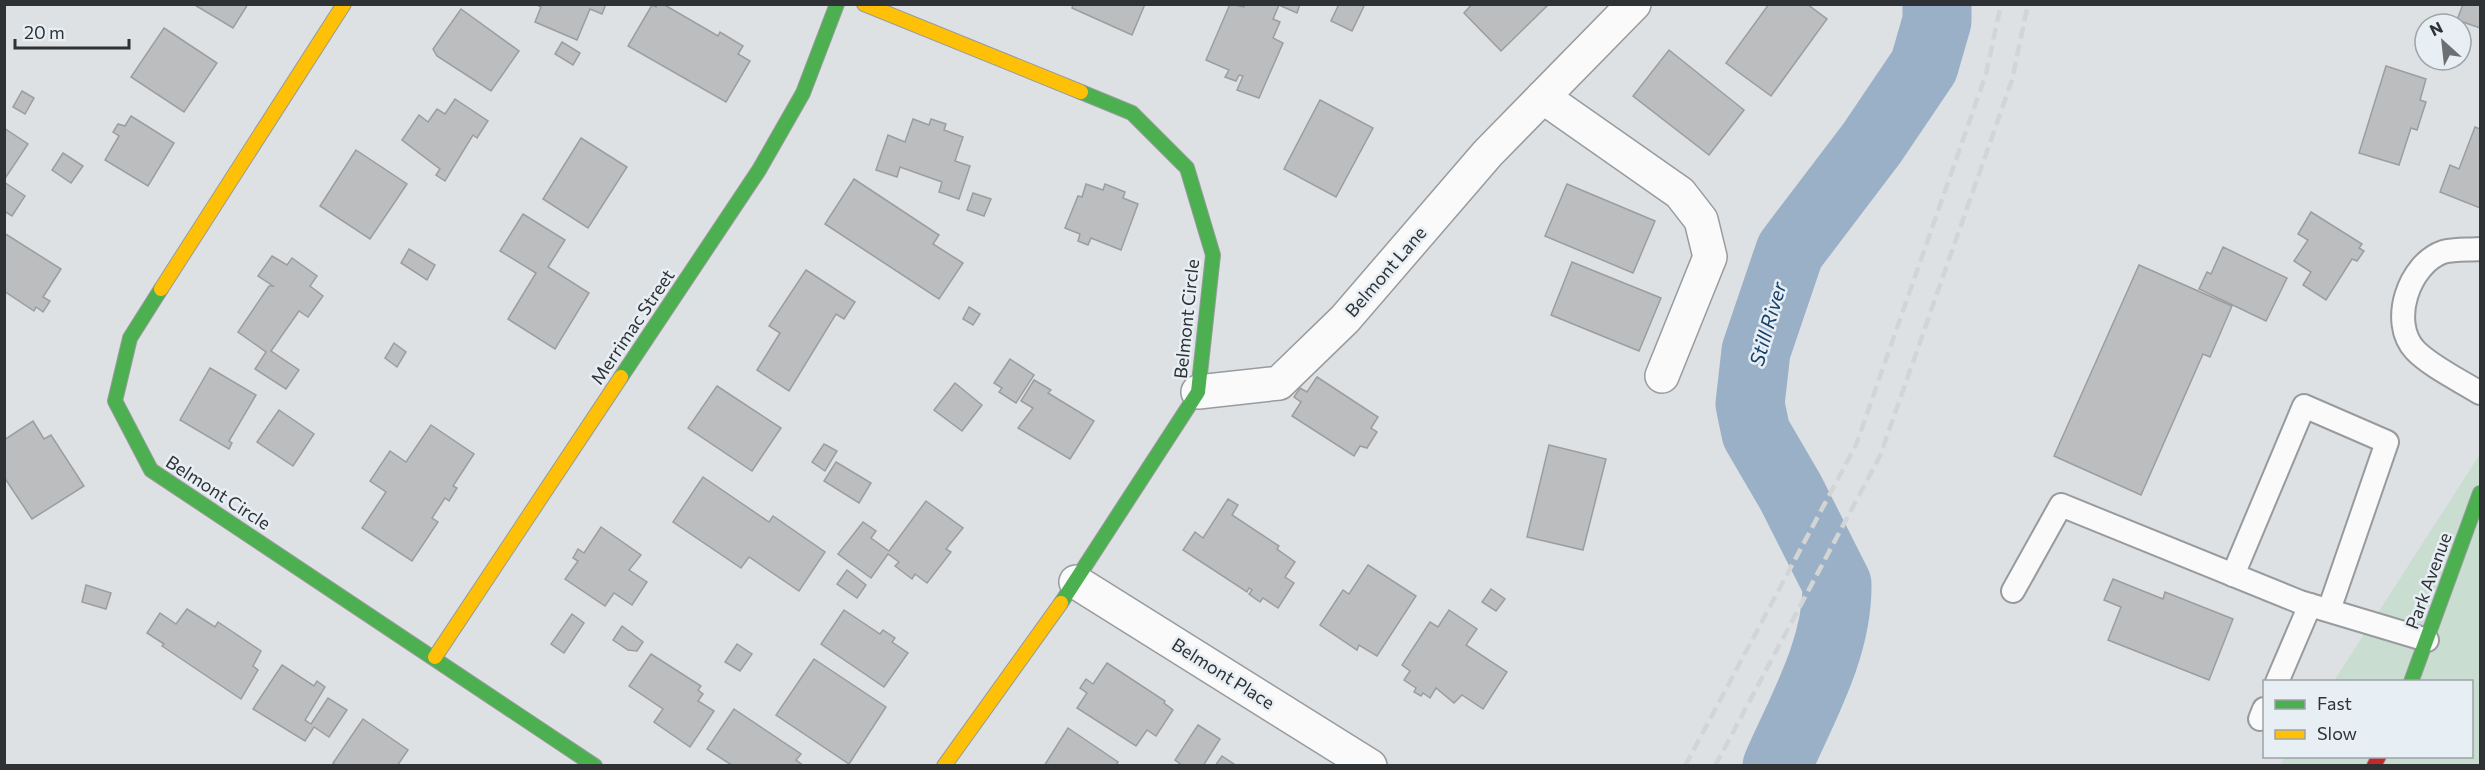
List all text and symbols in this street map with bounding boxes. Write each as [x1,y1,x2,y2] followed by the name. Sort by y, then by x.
[15,12,129,50] scale bar
[2413,12,2473,72] north arrow
[2426,17,2446,39] text: N
[24,21,65,43] text: 20 m
[1340,222,1431,321] street label: Belmont Lane
[1169,258,1203,380] street label: Belmont Circle
[586,265,679,388] street label: Merrimac Street
[1744,278,1791,368] water label: Still River
[162,450,275,534] street label: Belmont Circle
[2400,529,2456,632] street label: Park Avenue
[1168,633,1279,713] street label: Belmont Place
[2263,680,2473,758] legend
[2317,692,2352,714] text: Fast
[2317,722,2357,744] text: Slow

